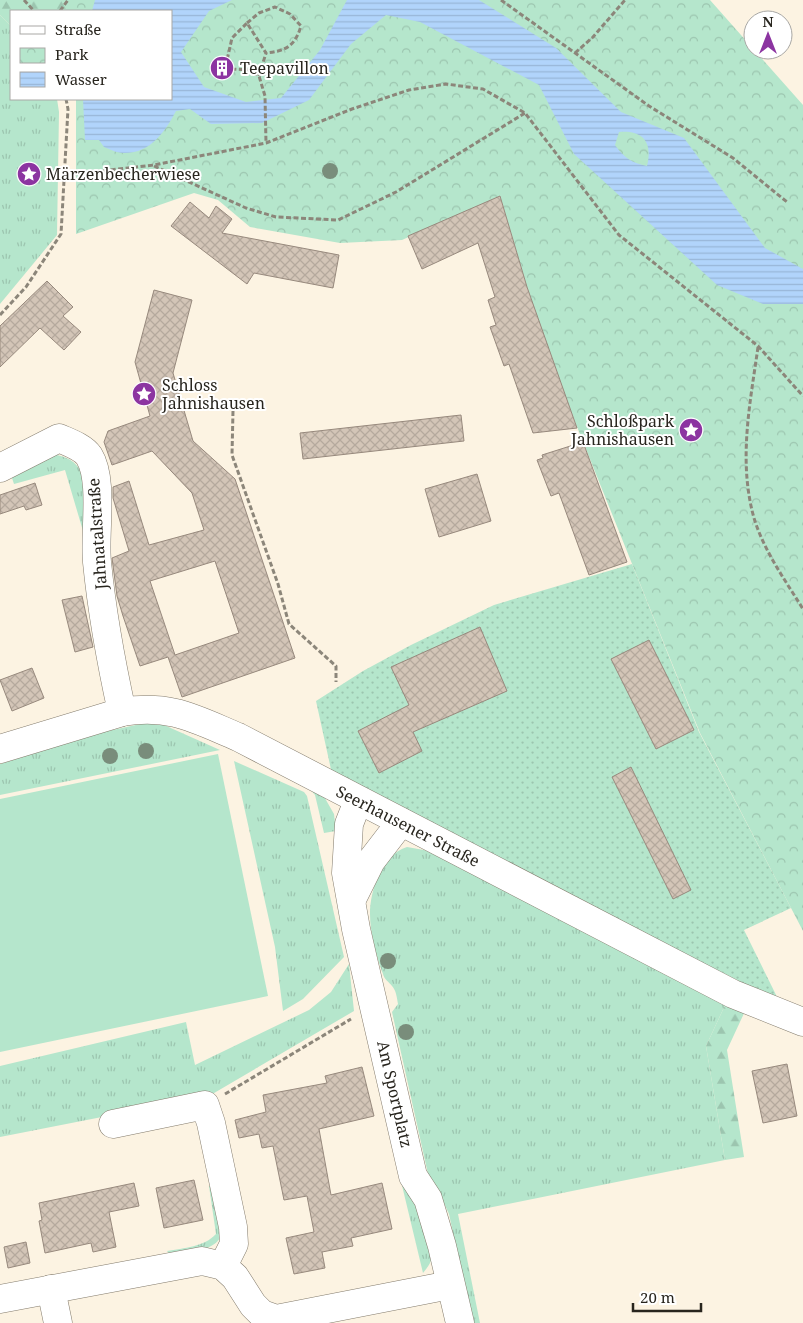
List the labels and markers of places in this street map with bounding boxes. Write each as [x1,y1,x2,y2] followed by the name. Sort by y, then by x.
[209,55,235,81] building icon: Teepavillon
[240,57,329,79] place label: Teepavillon
[16,161,42,187] place icon: Märzenbecherwiese
[46,163,200,185] place label: Märzenbecherwiese
[161,374,265,414] place label: Schloss Jahnishausen
[131,381,157,407] place icon: Schloss Jahnishausen
[570,410,675,450] place label: Schloßpark Jahnishausen
[678,417,704,443] place icon: Schloßpark Jahnishausen

